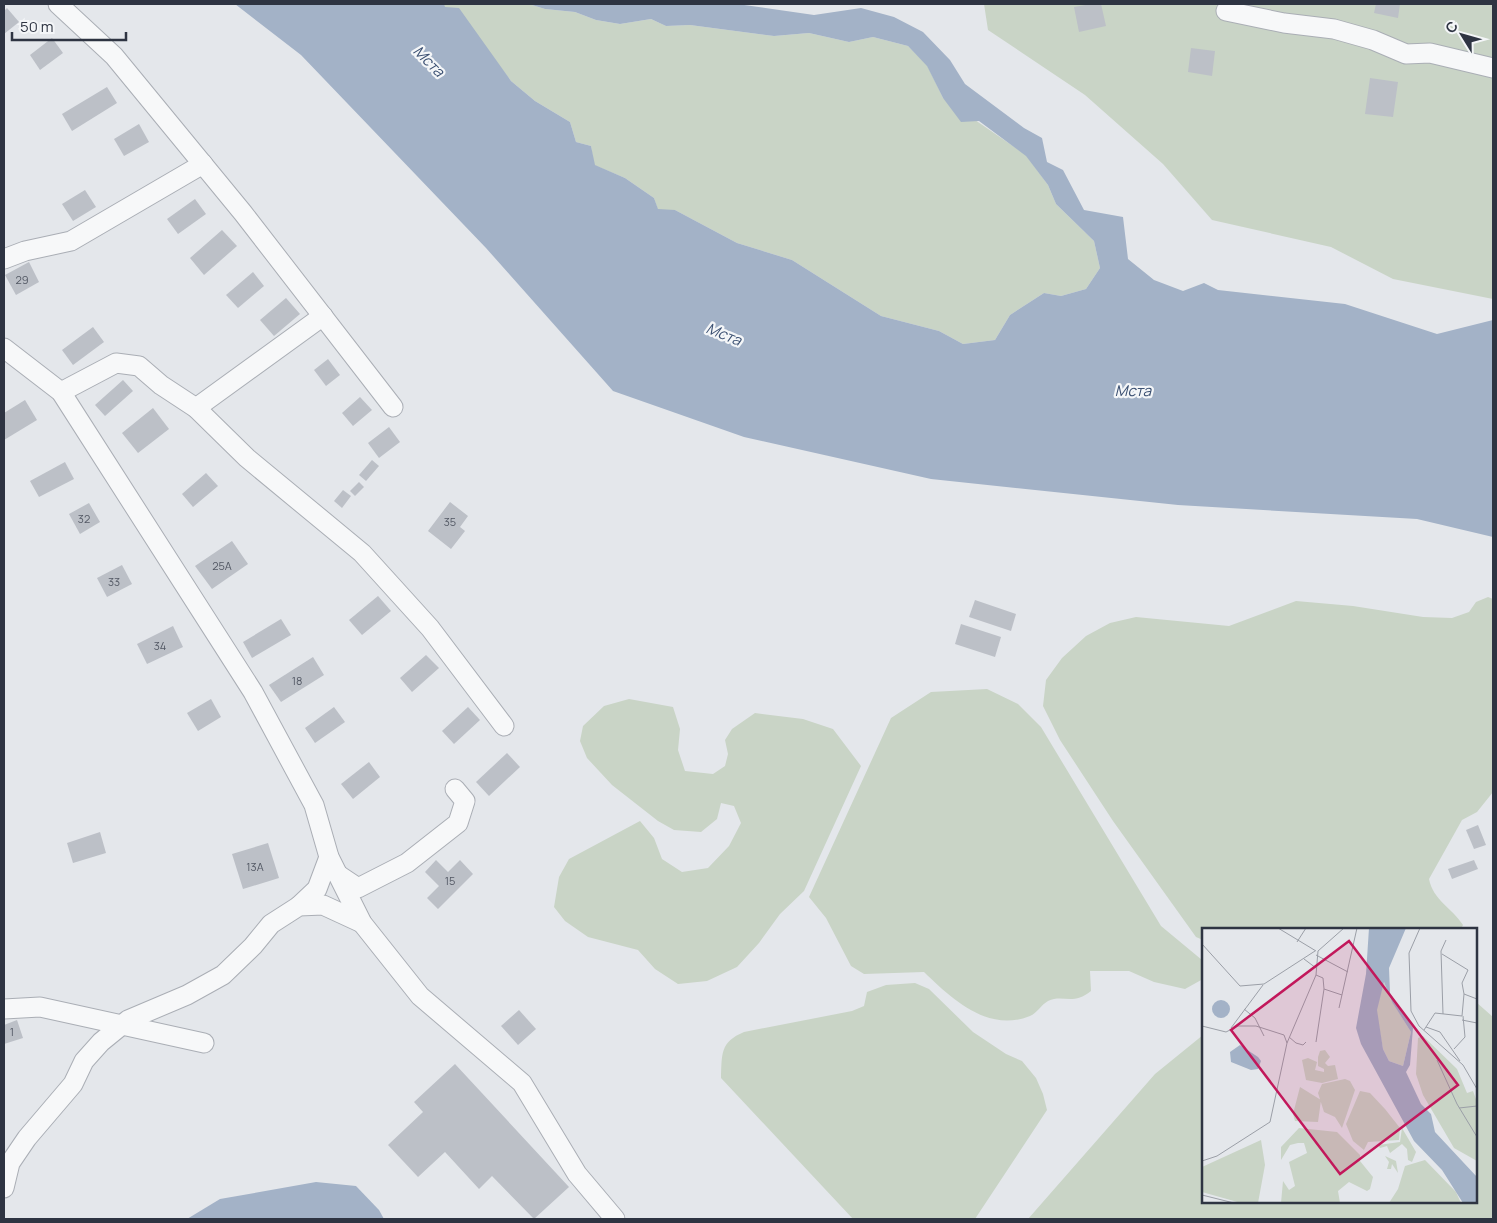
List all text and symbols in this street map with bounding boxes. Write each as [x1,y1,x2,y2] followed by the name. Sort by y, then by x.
[12,10,126,42] scale bar
[1437,10,1487,60] north arrow
[20,16,54,37] text: 50 m
[1441,17,1462,37] text: С
[409,41,450,82] water label: Мста
[15,272,29,287] house number: 29
[703,317,745,351] water label: Мста
[1115,380,1152,401] water label: Мста
[78,511,90,526] house number: 32
[444,514,456,529] house number: 35
[212,558,232,573] house number: 25А
[108,574,120,589] house number: 33
[154,638,166,653] house number: 34
[292,673,302,688] house number: 18
[246,859,264,874] house number: 13А
[445,873,455,888] house number: 15
[1202,928,1477,1203] inset map
[10,1024,14,1039] house number: 1

